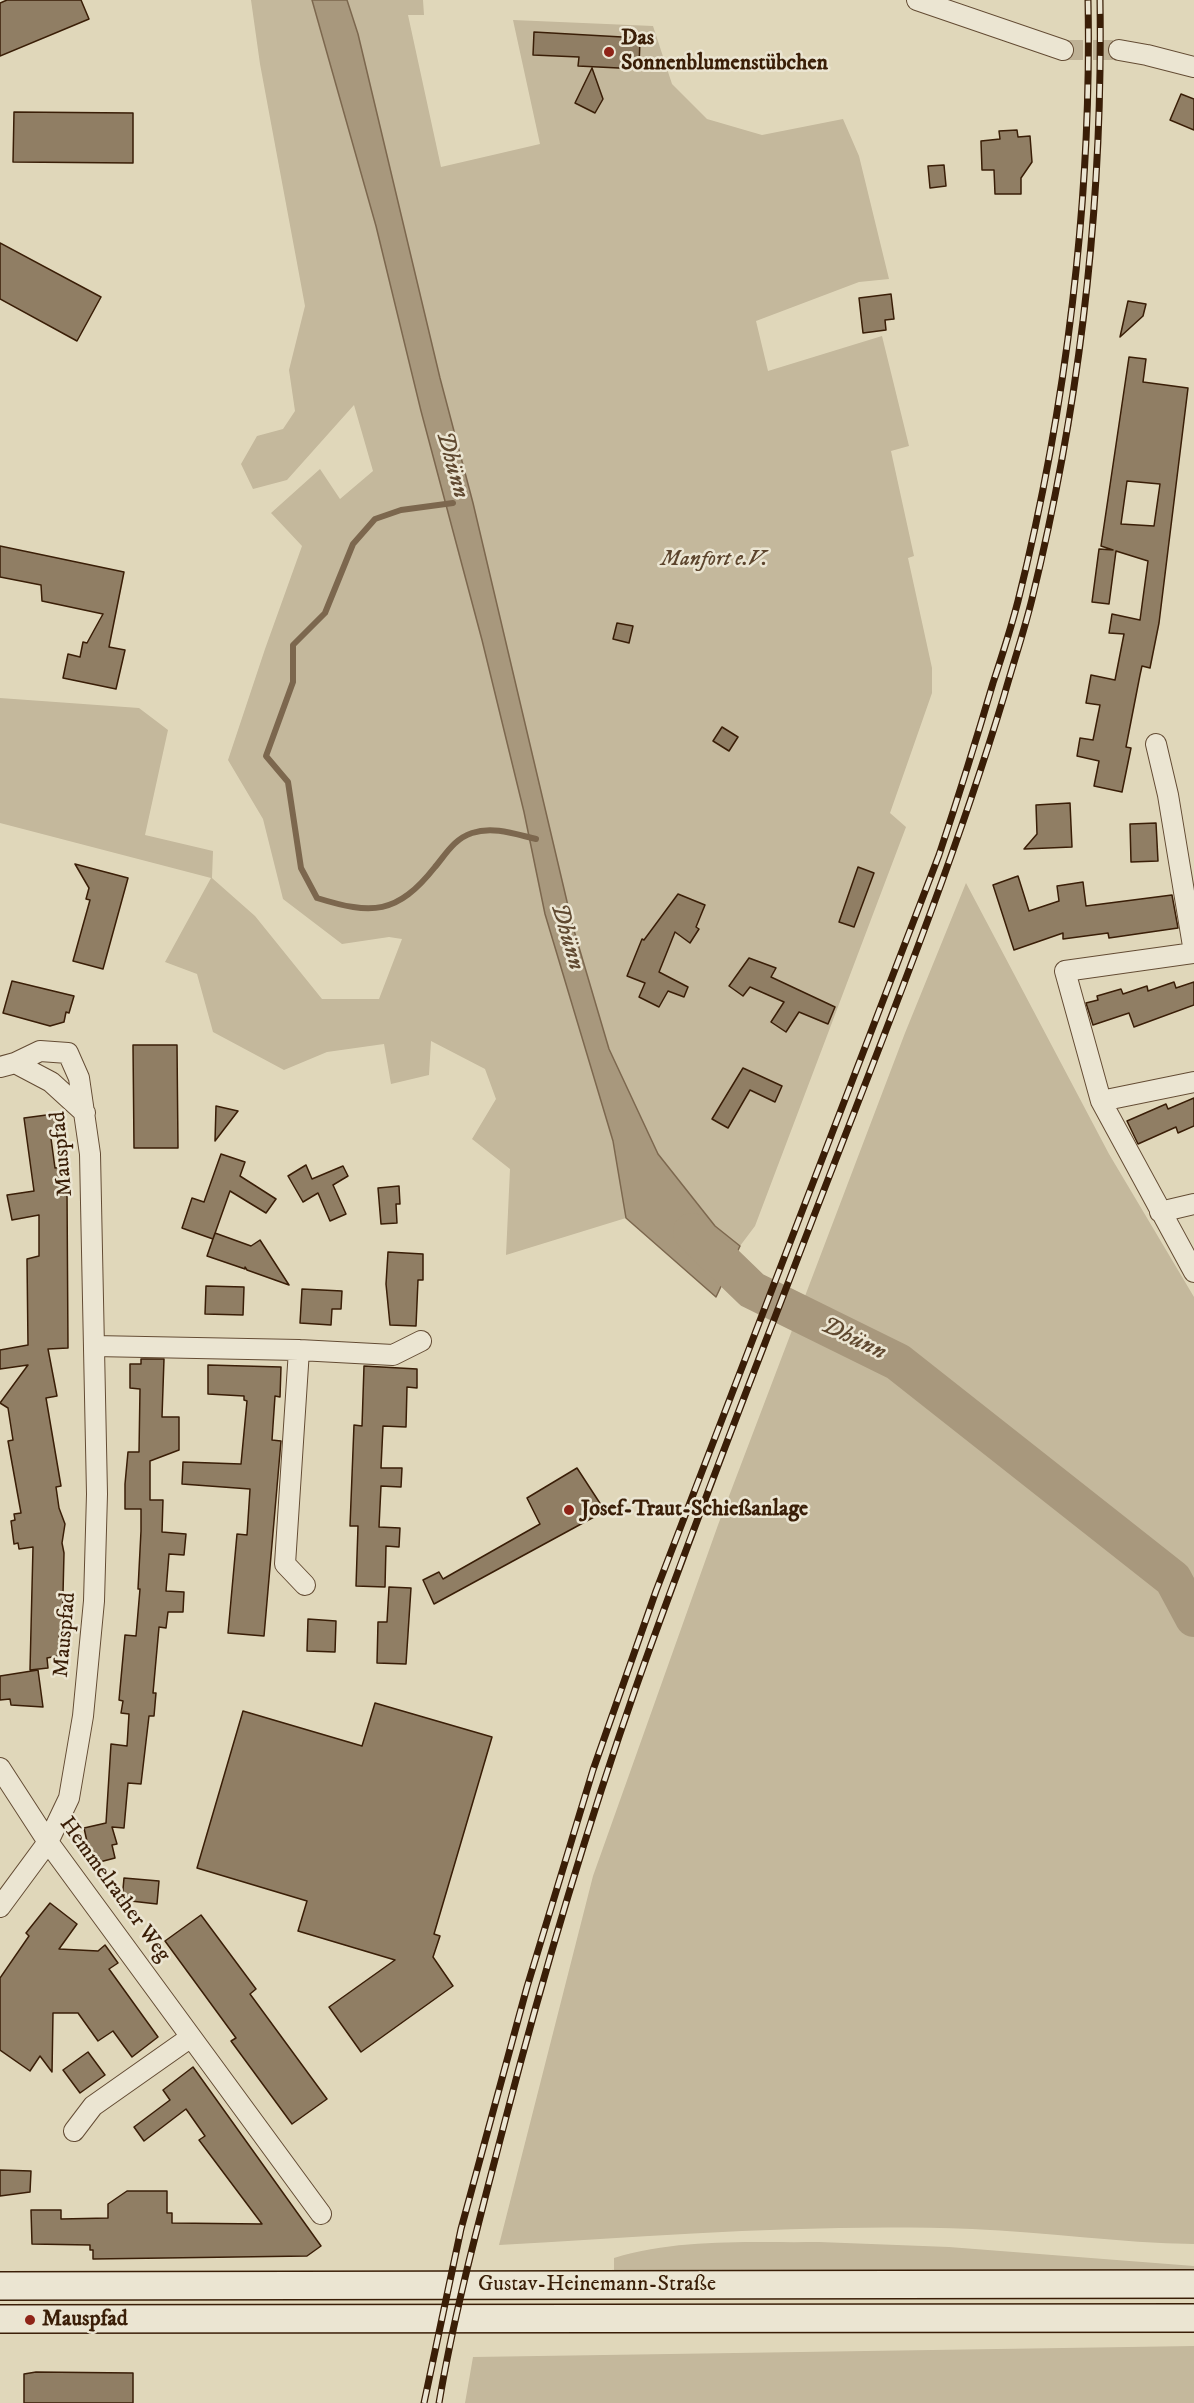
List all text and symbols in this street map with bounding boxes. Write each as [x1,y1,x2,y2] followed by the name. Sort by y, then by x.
[621,26,828,78] place label: Das Sonnenblumenstübchen
[602,45,616,59] marker: Das Sonnenblumenstübchen
[428,428,474,502] water label: Dhünn
[661,547,767,573] park label: Manfort e.V.
[543,900,589,974] water label: Dhünn
[46,1110,80,1198] street label: Mauspfad
[816,1312,890,1368] water label: Dhünn
[581,1497,808,1523] place label: Josef-Traut-Schießanlage
[562,1503,576,1517] marker: Josef-Traut-Schießanlage
[49,1591,83,1679] street label: Mauspfad
[52,1812,176,1968] street label: Hemmelrather Weg
[478,2272,716,2298] street label: Gustav-Heinemann-Straße
[42,2307,128,2333] place label: Mauspfad
[23,2313,37,2327] marker: Mauspfad

